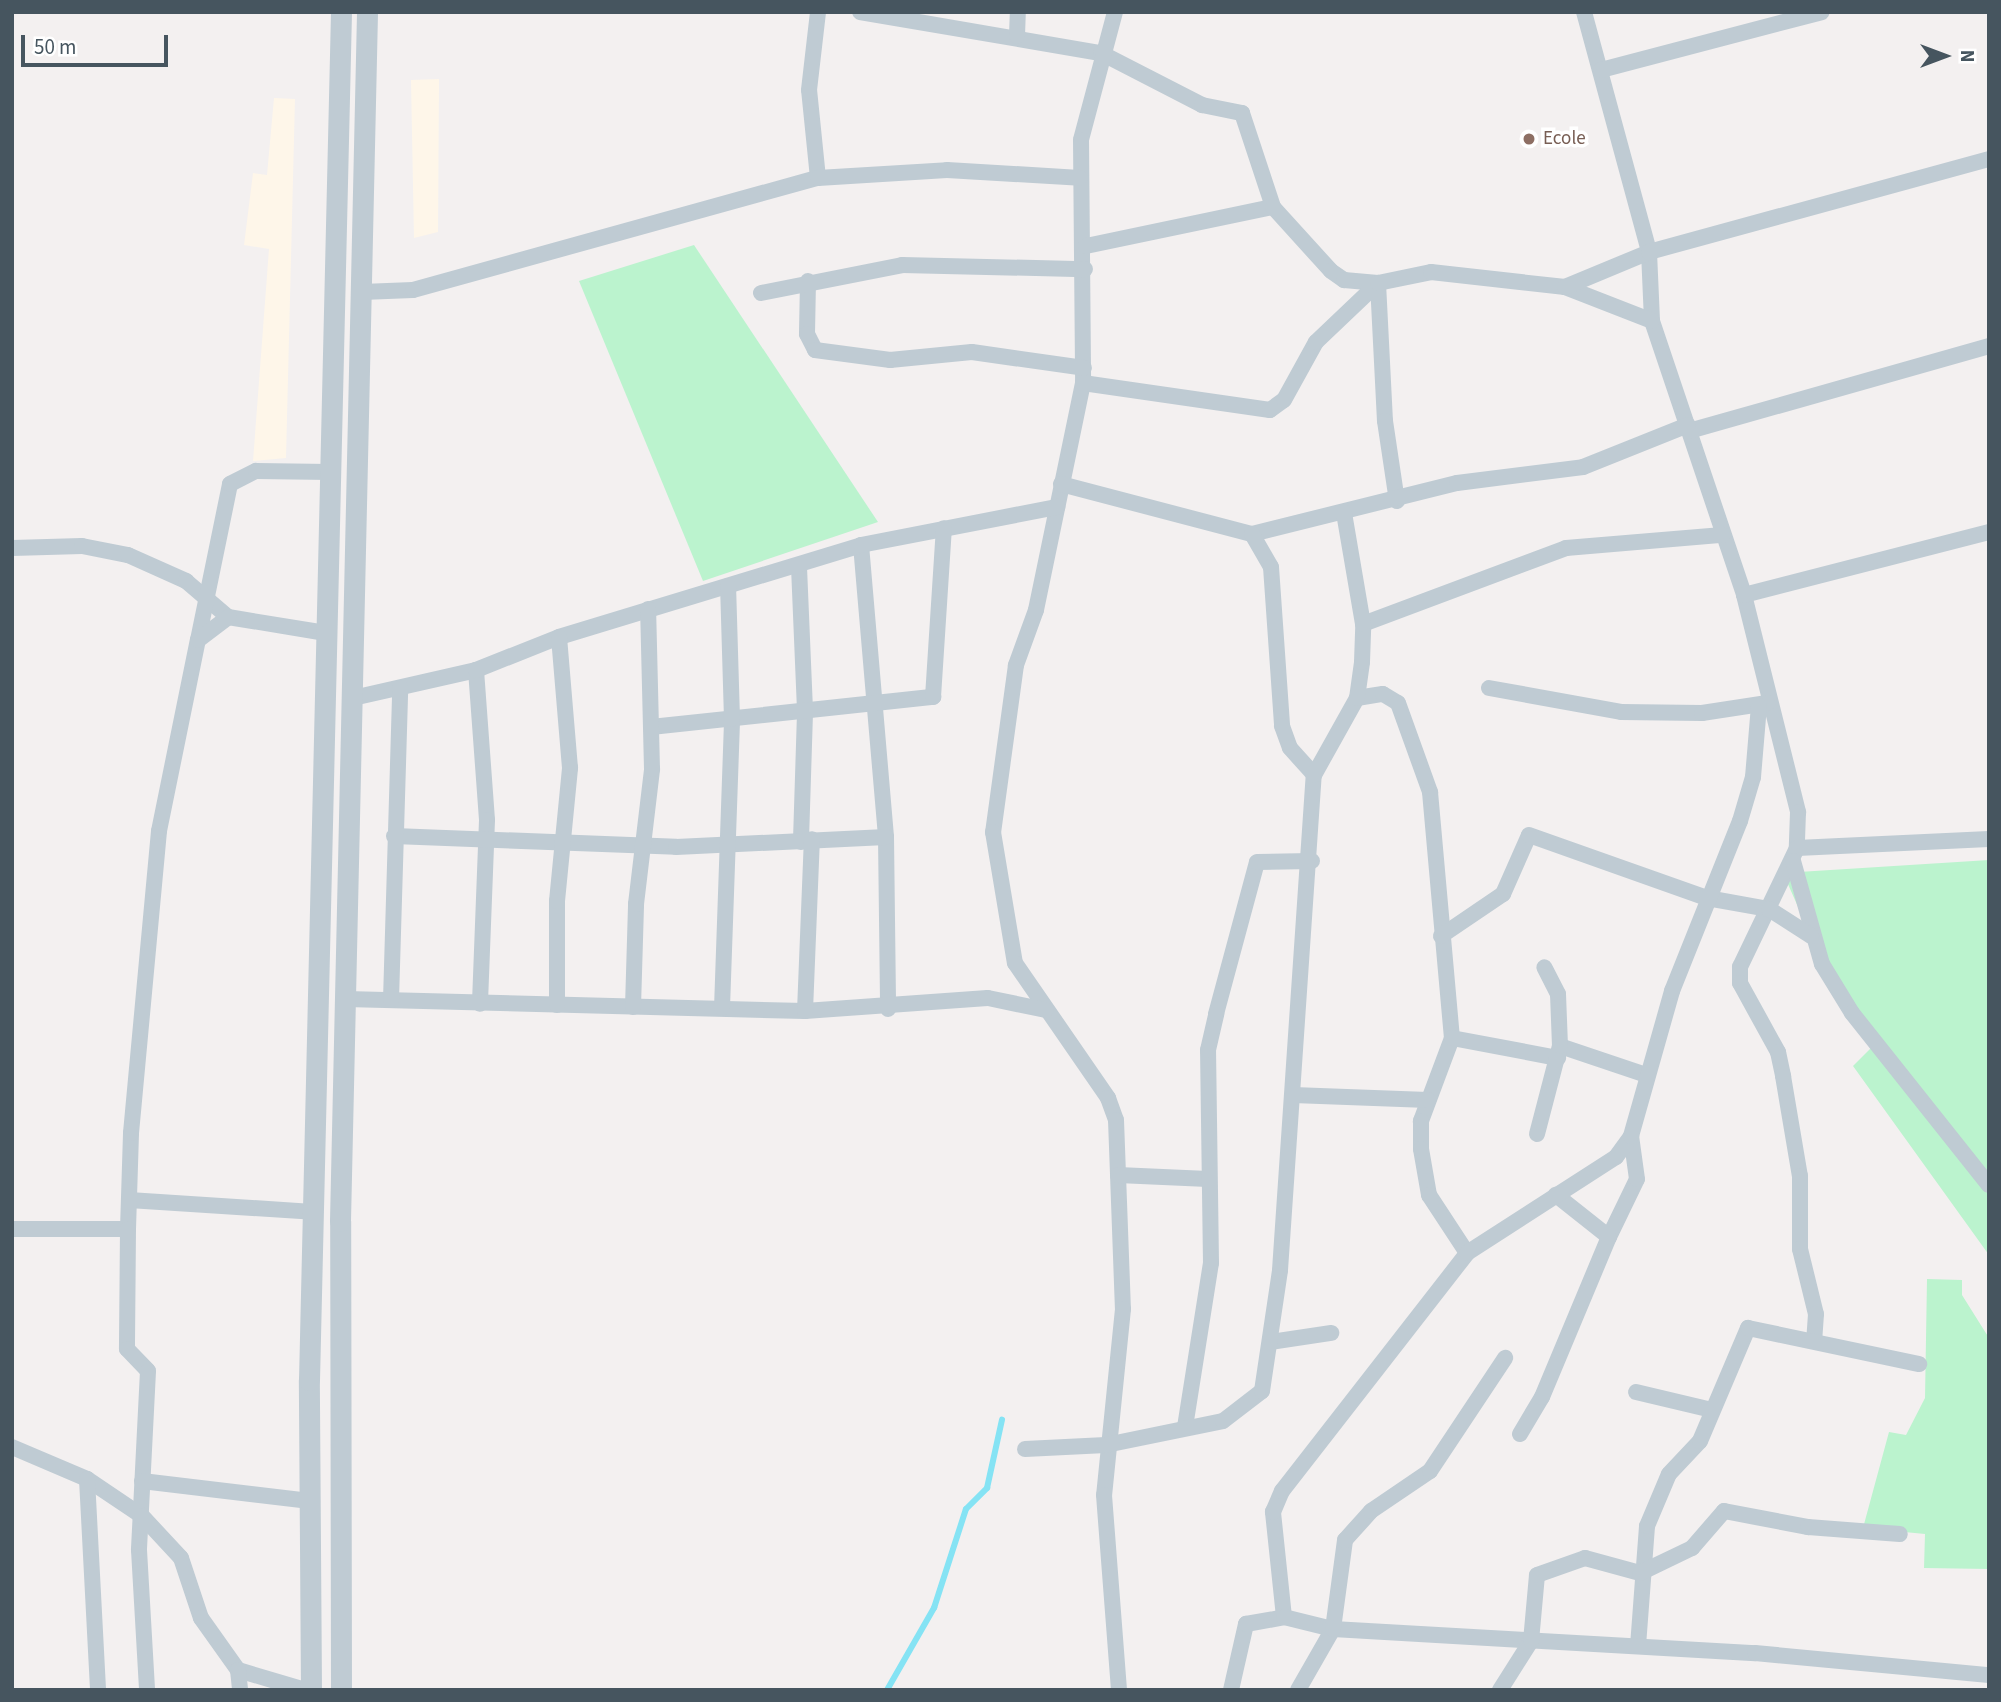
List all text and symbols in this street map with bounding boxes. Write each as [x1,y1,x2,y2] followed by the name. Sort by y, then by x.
[24,21,172,65] scale bar
[1910,21,1980,91] north arrow
[34,32,76,62] text: 50 m
[1953,50,1980,62] text: N
[1543,128,1586,150] place label: Ecole
[1521,131,1537,147] marker: Ecole

